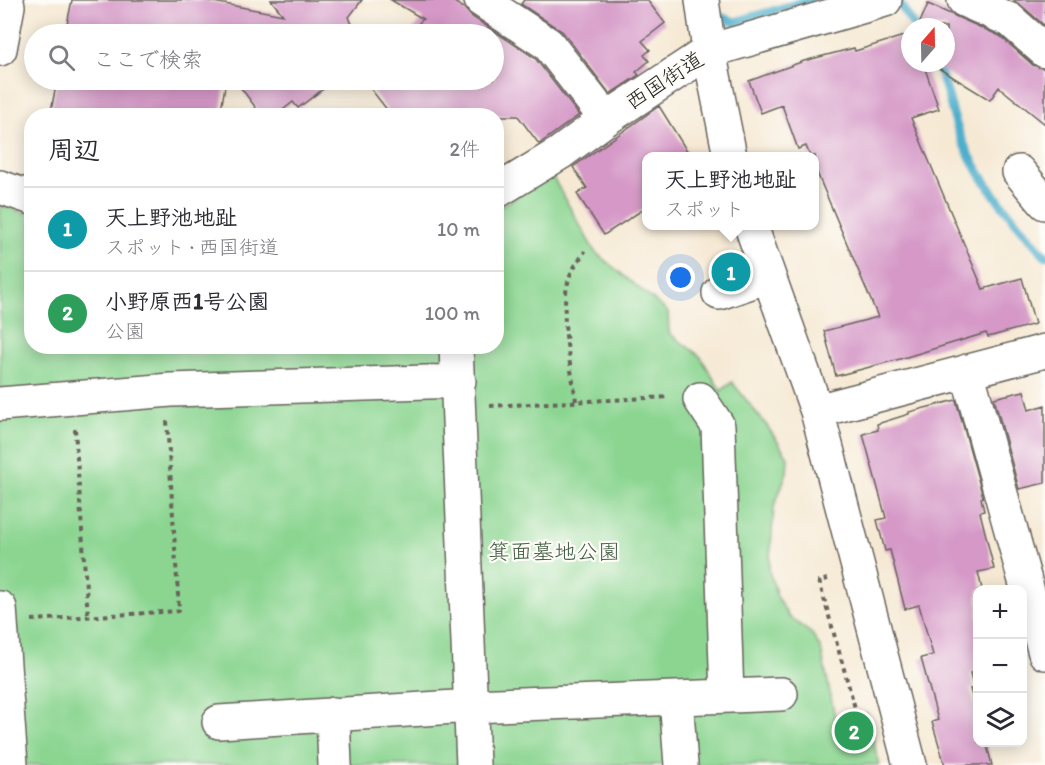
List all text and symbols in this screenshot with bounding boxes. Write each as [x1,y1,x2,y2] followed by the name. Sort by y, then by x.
[901,18,955,72] north arrow
[24,24,504,90] search box
[45,41,78,74] icon: search
[620,45,709,116] street label: 西国街道
[93,46,203,73] text: ここで検索
[48,134,100,166] text: 周辺
[449,137,480,161] text: 2件
[642,152,819,230] popup
[664,166,797,193] text: 天上野池地趾
[664,197,744,221] text: スポット
[105,204,237,231] text: 天上野池地趾
[63,217,72,241] text: 1
[437,217,480,241] text: 10 m
[105,235,279,259] text: スポット · 西国街道
[712,250,750,294] pin: 1
[666,263,695,292] your location
[105,288,269,315] text: 小野原西1号公園
[62,301,73,325] text: 2
[425,301,480,325] text: 100 m
[105,319,145,343] text: 公園
[488,538,620,565] park label: 箕面墓地公園
[973,585,1027,747] map controls
[973,585,1027,639] button: +
[973,639,1027,693] button: −
[973,693,1027,747] button: layers
[834,708,874,754] pin: 2

